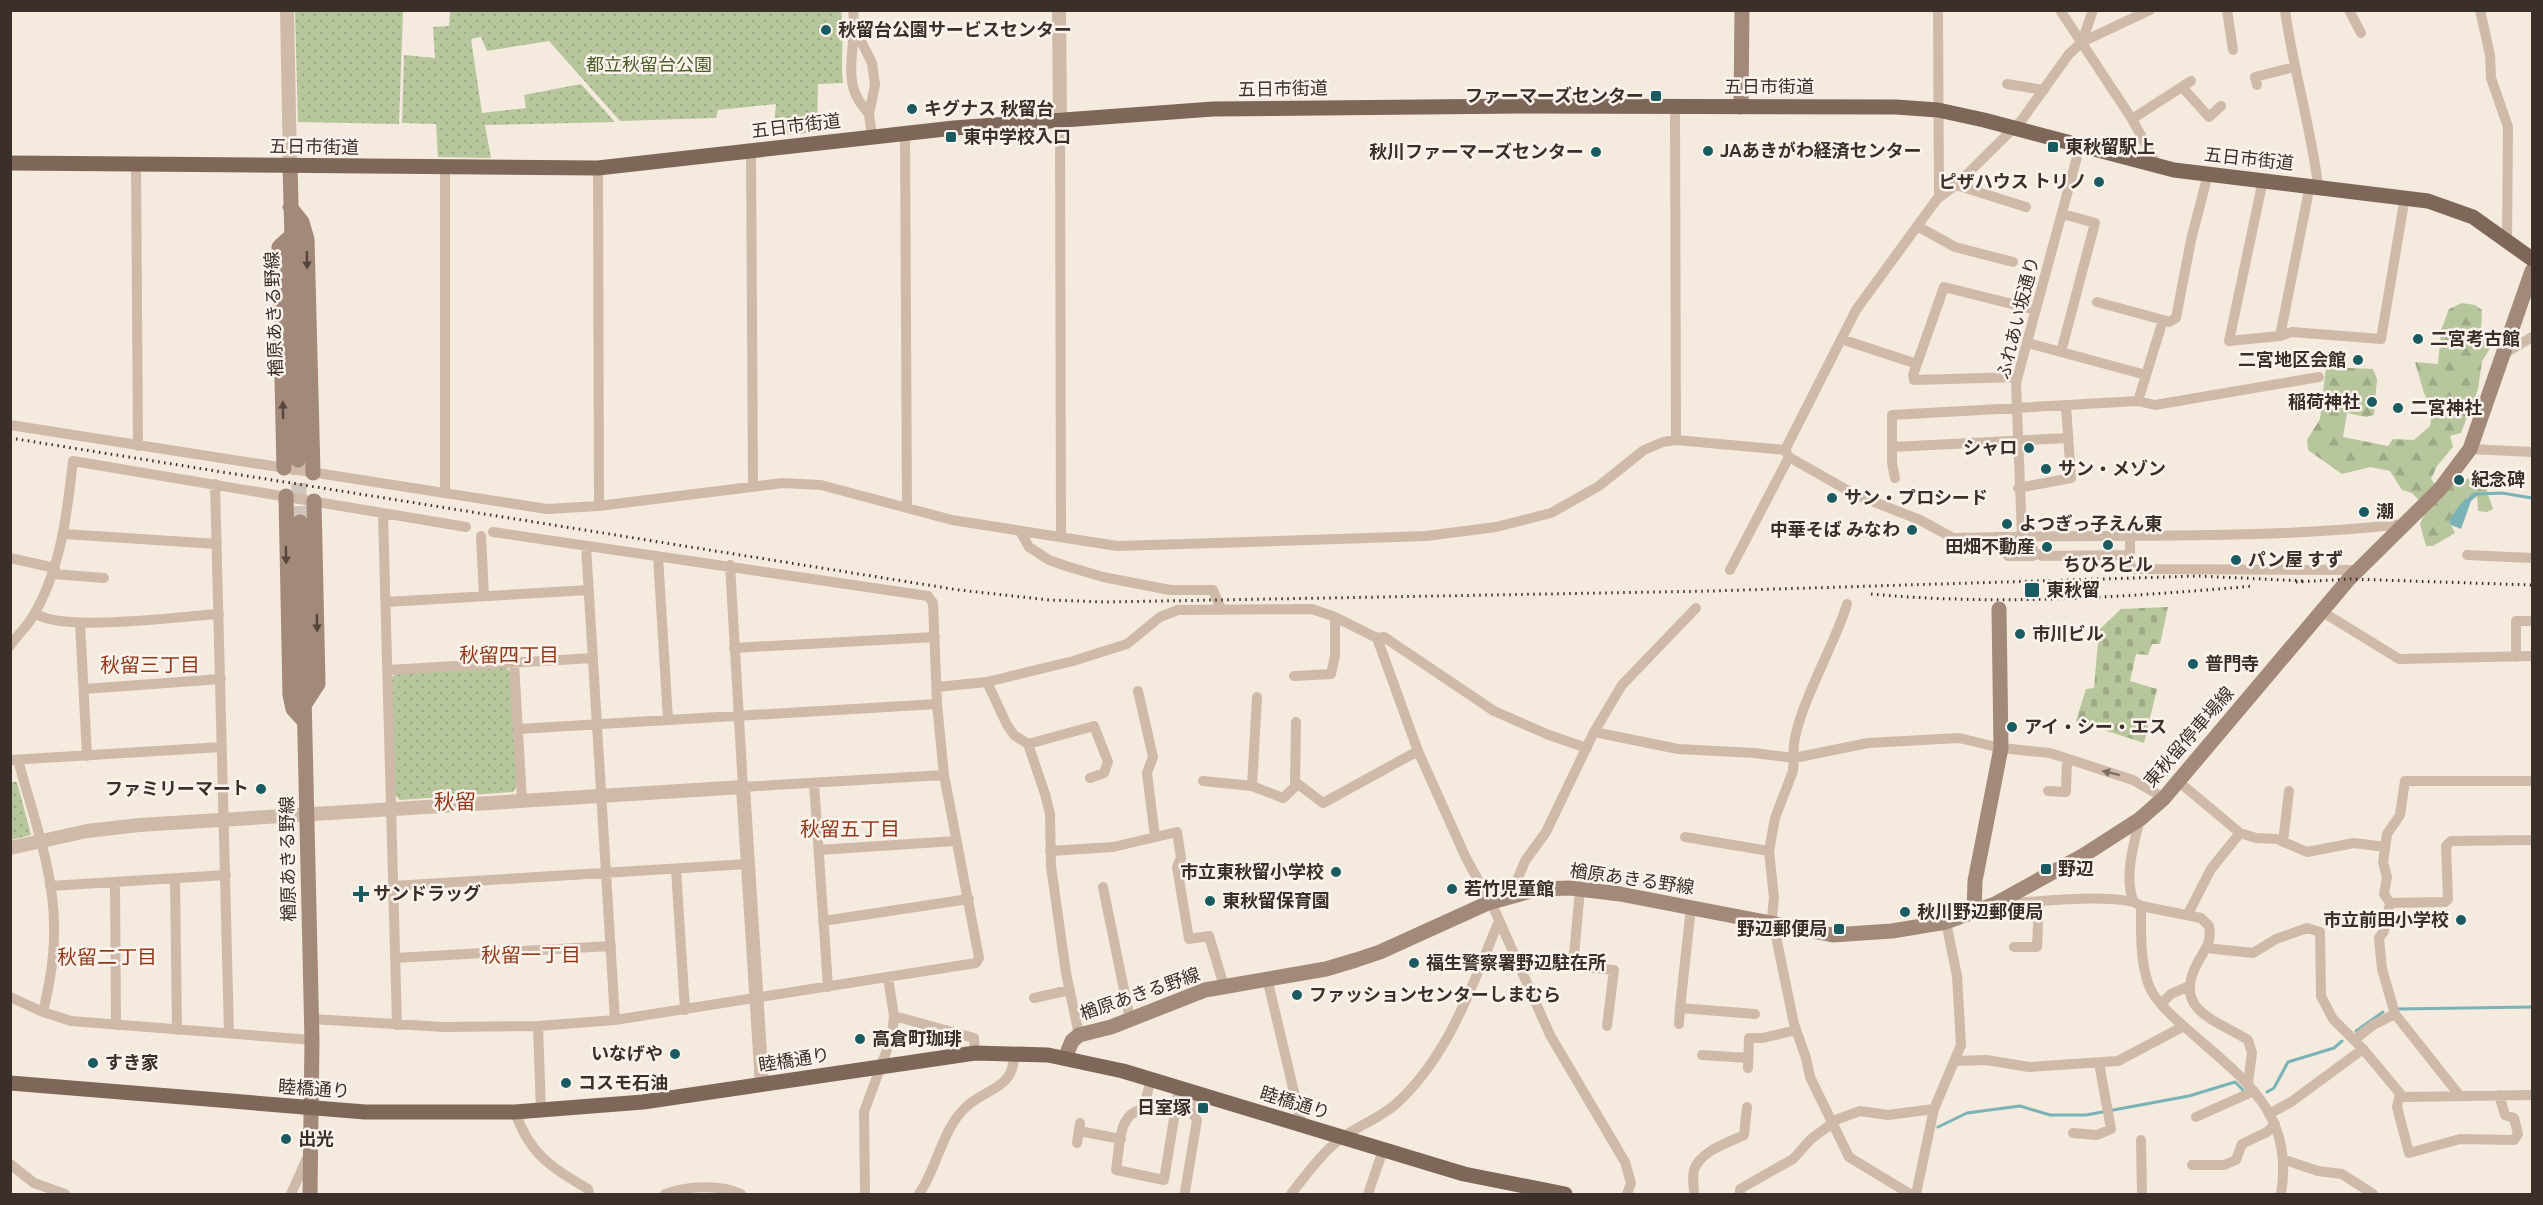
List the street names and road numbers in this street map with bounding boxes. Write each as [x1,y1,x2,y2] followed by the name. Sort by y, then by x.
[1724,76,1814,96] street label: 五日市街道
[1238,77,1328,99] street label: 五日市街道
[750,110,842,140] street label: 五日市街道
[269,135,359,157] street label: 五日市街道
[2203,143,2295,173] street label: 五日市街道
[261,251,285,377] street label: 楢原あきる野線
[1992,254,2042,381] street label: ふれあい坂通り
[2139,682,2237,790] street label: 東秋留停車場線
[276,796,298,922] street label: 楢原あきる野線
[1569,859,1696,897] street label: 楢原あきる野線
[1077,963,1202,1023] street label: 楢原あきる野線
[757,1044,831,1075] street label: 睦橋通り
[277,1076,351,1100] street label: 睦橋通り
[1258,1082,1333,1122] street label: 睦橋通り

